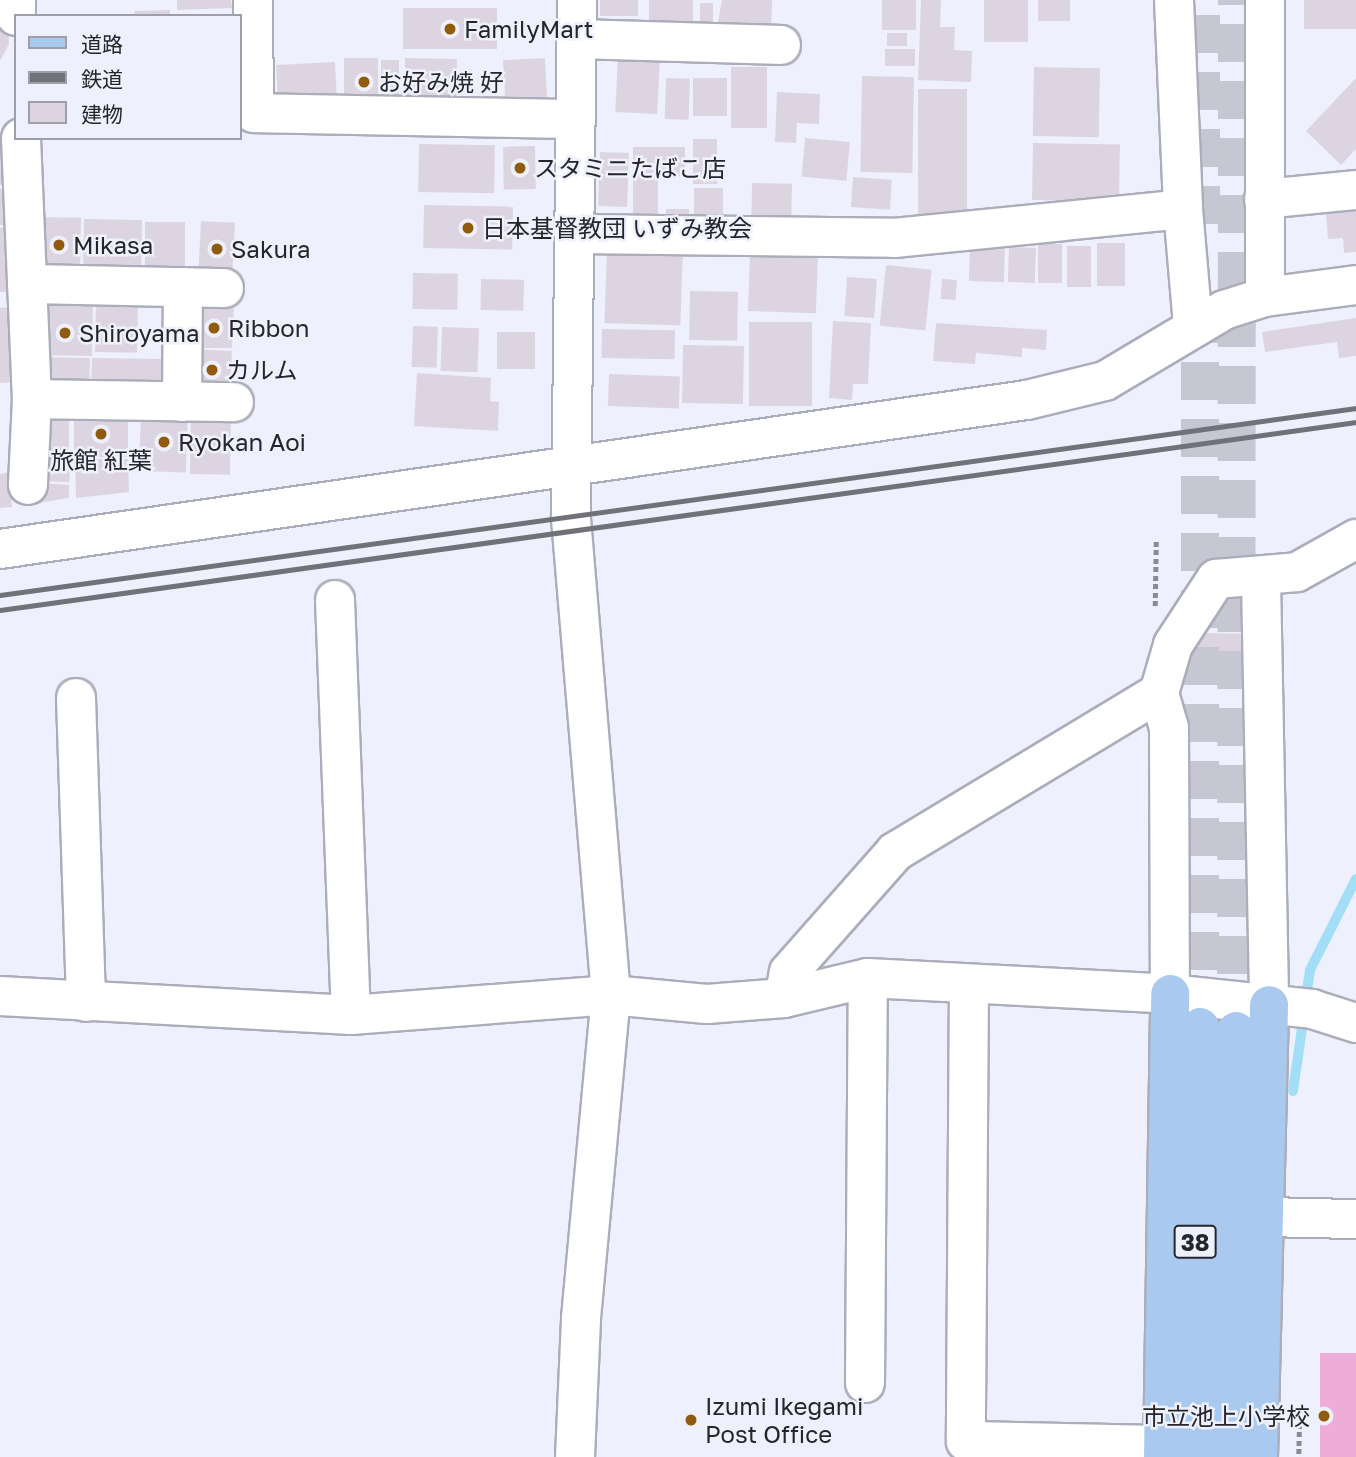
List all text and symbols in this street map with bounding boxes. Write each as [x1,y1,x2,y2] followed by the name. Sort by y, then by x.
[14,14,242,140] legend
[464,15,593,43] place label: FamilyMart
[442,21,458,37] marker: FamilyMart
[81,31,123,57] text: 道路
[81,66,123,92] text: 鉄道
[378,68,504,96] place label: お好み焼 好
[356,74,372,90] marker: お好み焼 好
[81,101,123,127] text: 建物
[534,154,726,182] place label: スタミニたばこ店
[512,160,528,176] marker: スタミニたばこ店
[482,214,752,242] place label: 日本基督教団 いずみ教会
[460,220,476,236] marker: 日本基督教団 いずみ教会
[73,231,153,259] place label: Mikasa
[231,235,311,263] place label: Sakura
[51,237,67,253] marker: Mikasa
[209,241,225,257] marker: Sakura
[228,314,309,342] place label: Ribbon
[79,319,200,347] place label: Shiroyama
[206,320,222,336] marker: Ribbon
[57,325,73,341] marker: Shiroyama
[226,356,298,384] place label: カルム
[204,362,220,378] marker: カルム
[93,426,109,442] marker: 旅館 紅葉
[178,428,306,456] place label: Ryokan Aoi
[156,434,172,450] marker: Ryokan Aoi
[50,446,152,474] place label: 旅館 紅葉
[1172,1222,1218,1261] road number: 38
[705,1392,863,1448] place label: Izumi Ikegami Post Office
[1142,1402,1310,1430] place label: 市立池上小学校
[1316,1408,1332,1424] marker: 市立池上小学校
[683,1412,699,1428] marker: Izumi Ikegami Post Office

